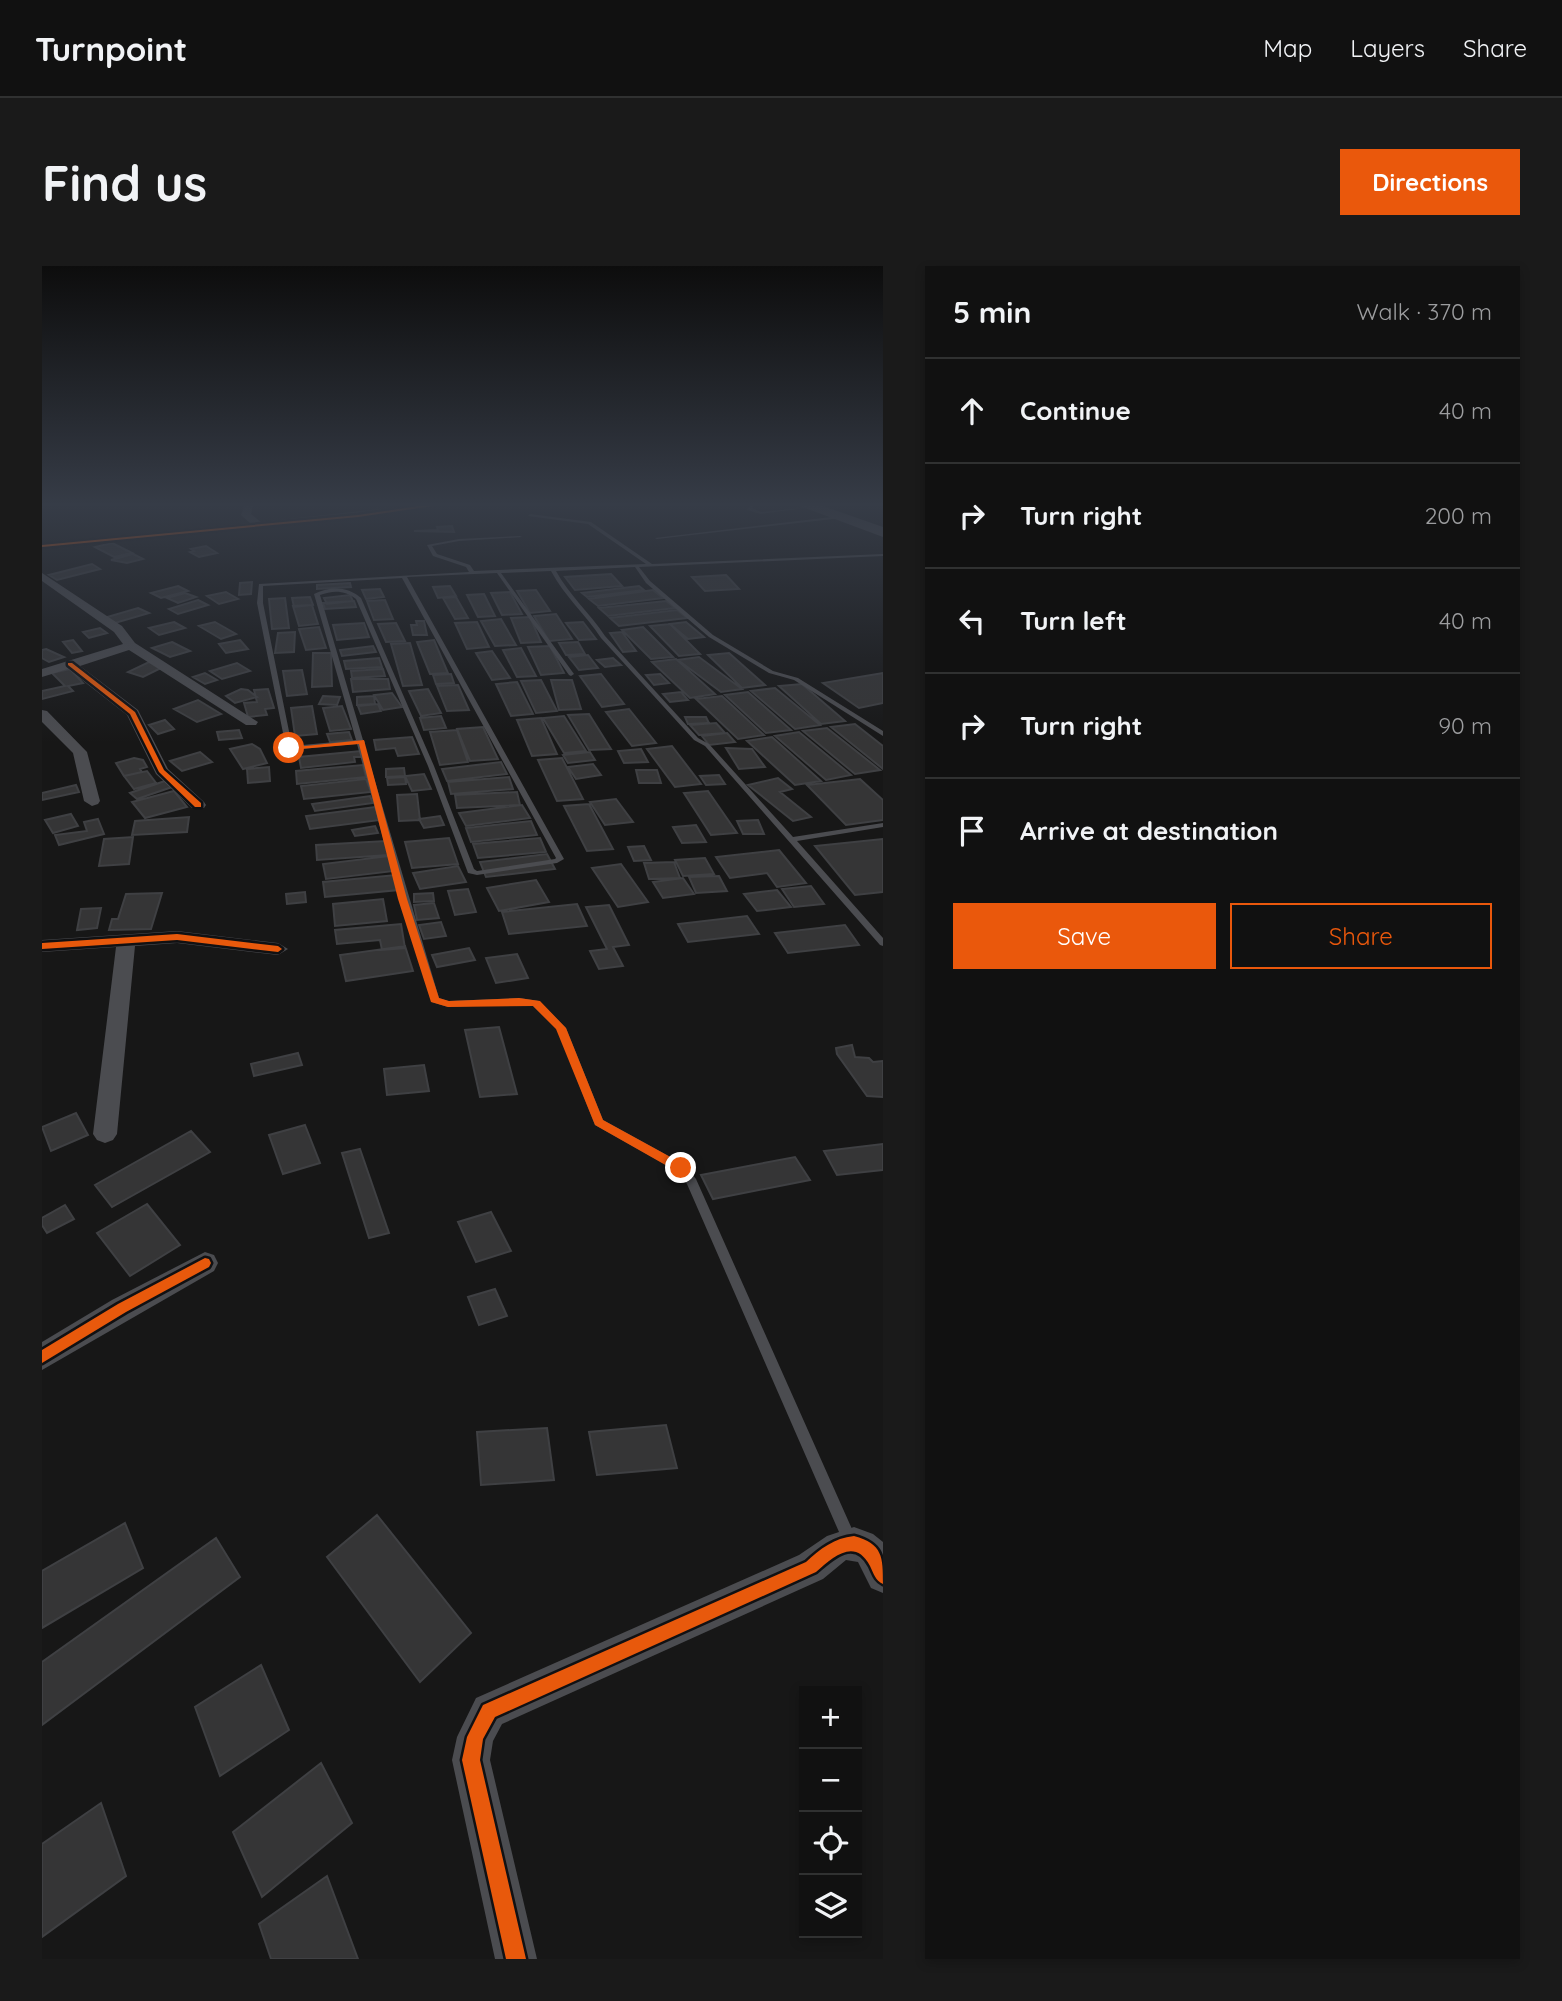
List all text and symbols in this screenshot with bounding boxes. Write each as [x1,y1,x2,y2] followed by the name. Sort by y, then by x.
[35,28,187,69] text: Turnpoint
[1263,33,1312,63] text: Map
[1350,33,1425,63] text: Layers
[1463,33,1527,63] text: Share
[1340,149,1520,215] button: Directions
[42,152,207,213] text: Find us
[953,293,1031,331] text: 5 min
[1357,297,1492,326] text: Walk · 370 m
[953,392,991,430] icon: ahead
[1020,394,1131,427] text: Continue
[1439,396,1492,425] text: 40 m
[953,497,991,535] icon: right
[1020,499,1142,532] text: Turn right
[1425,501,1492,530] text: 200 m
[953,602,991,640] icon: left
[1020,604,1127,637] text: Turn left
[1439,606,1492,635] text: 40 m
[953,707,991,745] icon: right
[1020,709,1142,742] text: Turn right
[1438,711,1492,740] text: 90 m
[273,732,304,763] route start
[953,812,991,850] icon: arrive
[1020,814,1278,847] text: Arrive at destination
[953,903,1216,969] button: Save
[1230,903,1492,969] button: Share
[665,1152,696,1183] route end
[799,1686,862,1938] map controls
[799,1686,862,1749] button: +
[799,1749,862,1812] button: −
[799,1812,862,1875] button: locate
[799,1875,862,1938] button: layers

